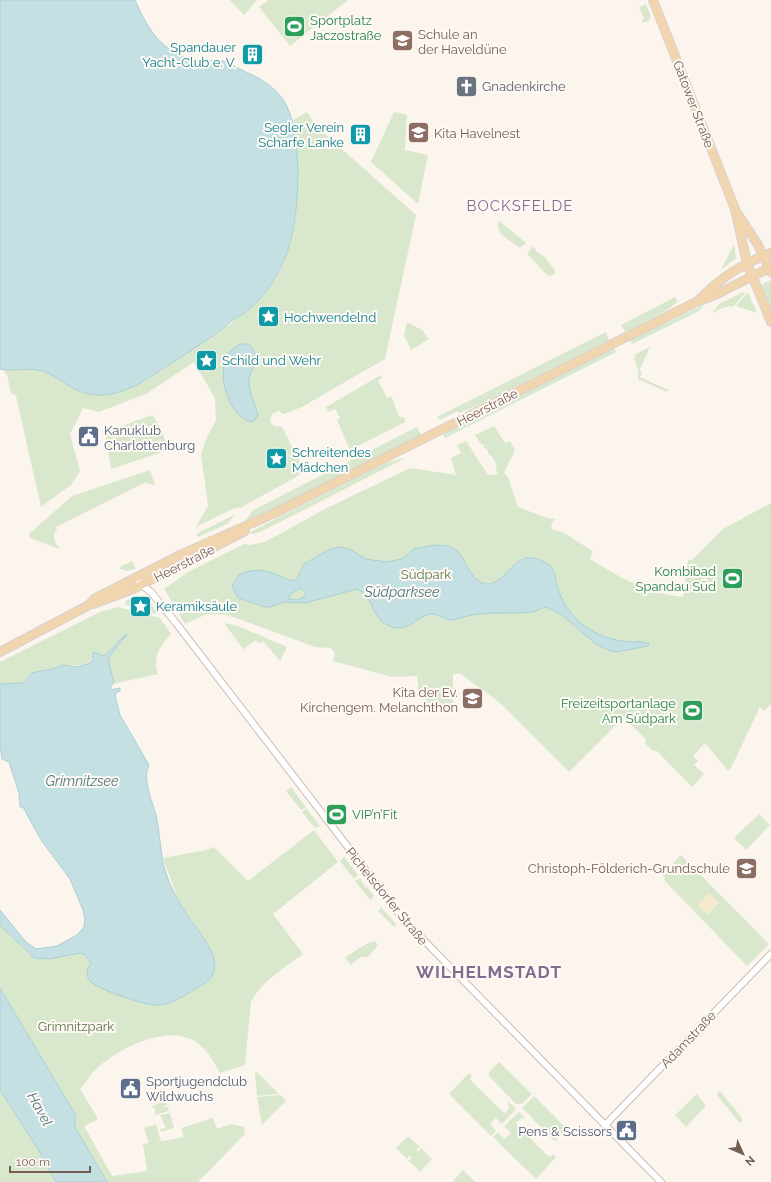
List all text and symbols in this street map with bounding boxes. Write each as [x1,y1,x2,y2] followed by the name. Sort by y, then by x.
[310,13,382,43] place label: Sportplatz Jaczostraße
[281,14,307,40] sports icon: Sportplatz Jaczostraße
[418,27,507,57] place label: Schule an der Haveldüne
[390,28,416,54] school or university icon: Schule an der Haveldüne
[142,40,236,70] place label: Spandauer Yacht-Club e. V.
[239,41,265,67] building icon: Spandauer Yacht-Club e. V.
[670,58,717,150] street label: Gatower Straße
[453,73,479,99] church icon: Gnadenkirche
[482,79,566,94] place label: Gnadenkirche
[258,120,344,150] place label: Segler Verein Scharfe Lanke
[406,120,432,146] school or university icon: Kita Havelnest
[347,121,373,147] building icon: Segler Verein Scharfe Lanke
[434,126,521,141] place label: Kita Havelnest
[467,197,573,215] district label: BOCKSFELDE
[256,304,282,330] place icon: Hochwendelnd
[284,310,376,325] place label: Hochwendelnd
[193,347,219,373] place icon: Schild und Wehr
[222,353,322,368] place label: Schild und Wehr
[454,386,521,429] street label: Heerstraße
[104,423,195,453] place label: Kanuklub Charlottenburg
[76,424,102,450] public building icon: Kanuklub Charlottenburg
[292,445,371,475] place label: Schreitendes Mädchen
[264,446,290,472] place icon: Schreitendes Mädchen
[151,542,218,585] street label: Heerstraße
[636,564,716,594] place label: Kombibad Spandau Süd
[719,565,745,591] sports icon: Kombibad Spandau Süd
[401,567,451,582] park label: Südpark
[364,584,440,600] water label: Südparksee
[127,593,153,619] place icon: Keramiksäule
[156,599,238,614] place label: Keramiksäule
[300,685,458,715] place label: Kita der Ev. Kirchengem. Melanchthon
[460,686,486,712] school or university icon: Kita der Ev. Kirchengem. Melanchthon
[561,696,676,726] place label: Freizeitsportanlage Am Südpark
[679,697,705,723] sports icon: Freizeitsportanlage Am Südpark
[45,773,119,789] water label: Grimnitzsee
[323,801,349,827] sports icon: VIP’n’Fit
[352,807,398,822] place label: VIP’n’Fit
[343,844,431,948] street label: Pichelsdorfer Straße
[733,855,759,881] school or university icon: Christoph-Földerich-Grundschule
[528,861,730,876] place label: Christoph-Földerich-Grundschule
[416,962,562,982] district label: WILHELMSTADT
[658,1008,719,1071] street label: Adamstraße
[38,1019,114,1034] park label: Grimnitzpark
[146,1074,247,1104] place label: Sportjugendclub Wildwuchs
[118,1075,144,1101] public building icon: Sportjugendclub Wildwuchs
[24,1089,56,1129] water label: Havel
[614,1118,640,1144] public building icon: Pens & Scissors
[518,1124,612,1139] place label: Pens & Scissors
[723,1134,763,1174] north arrow
[10,1148,90,1174] scale bar
[742,1153,757,1168] text: N
[16,1155,50,1169] text: 100 m

